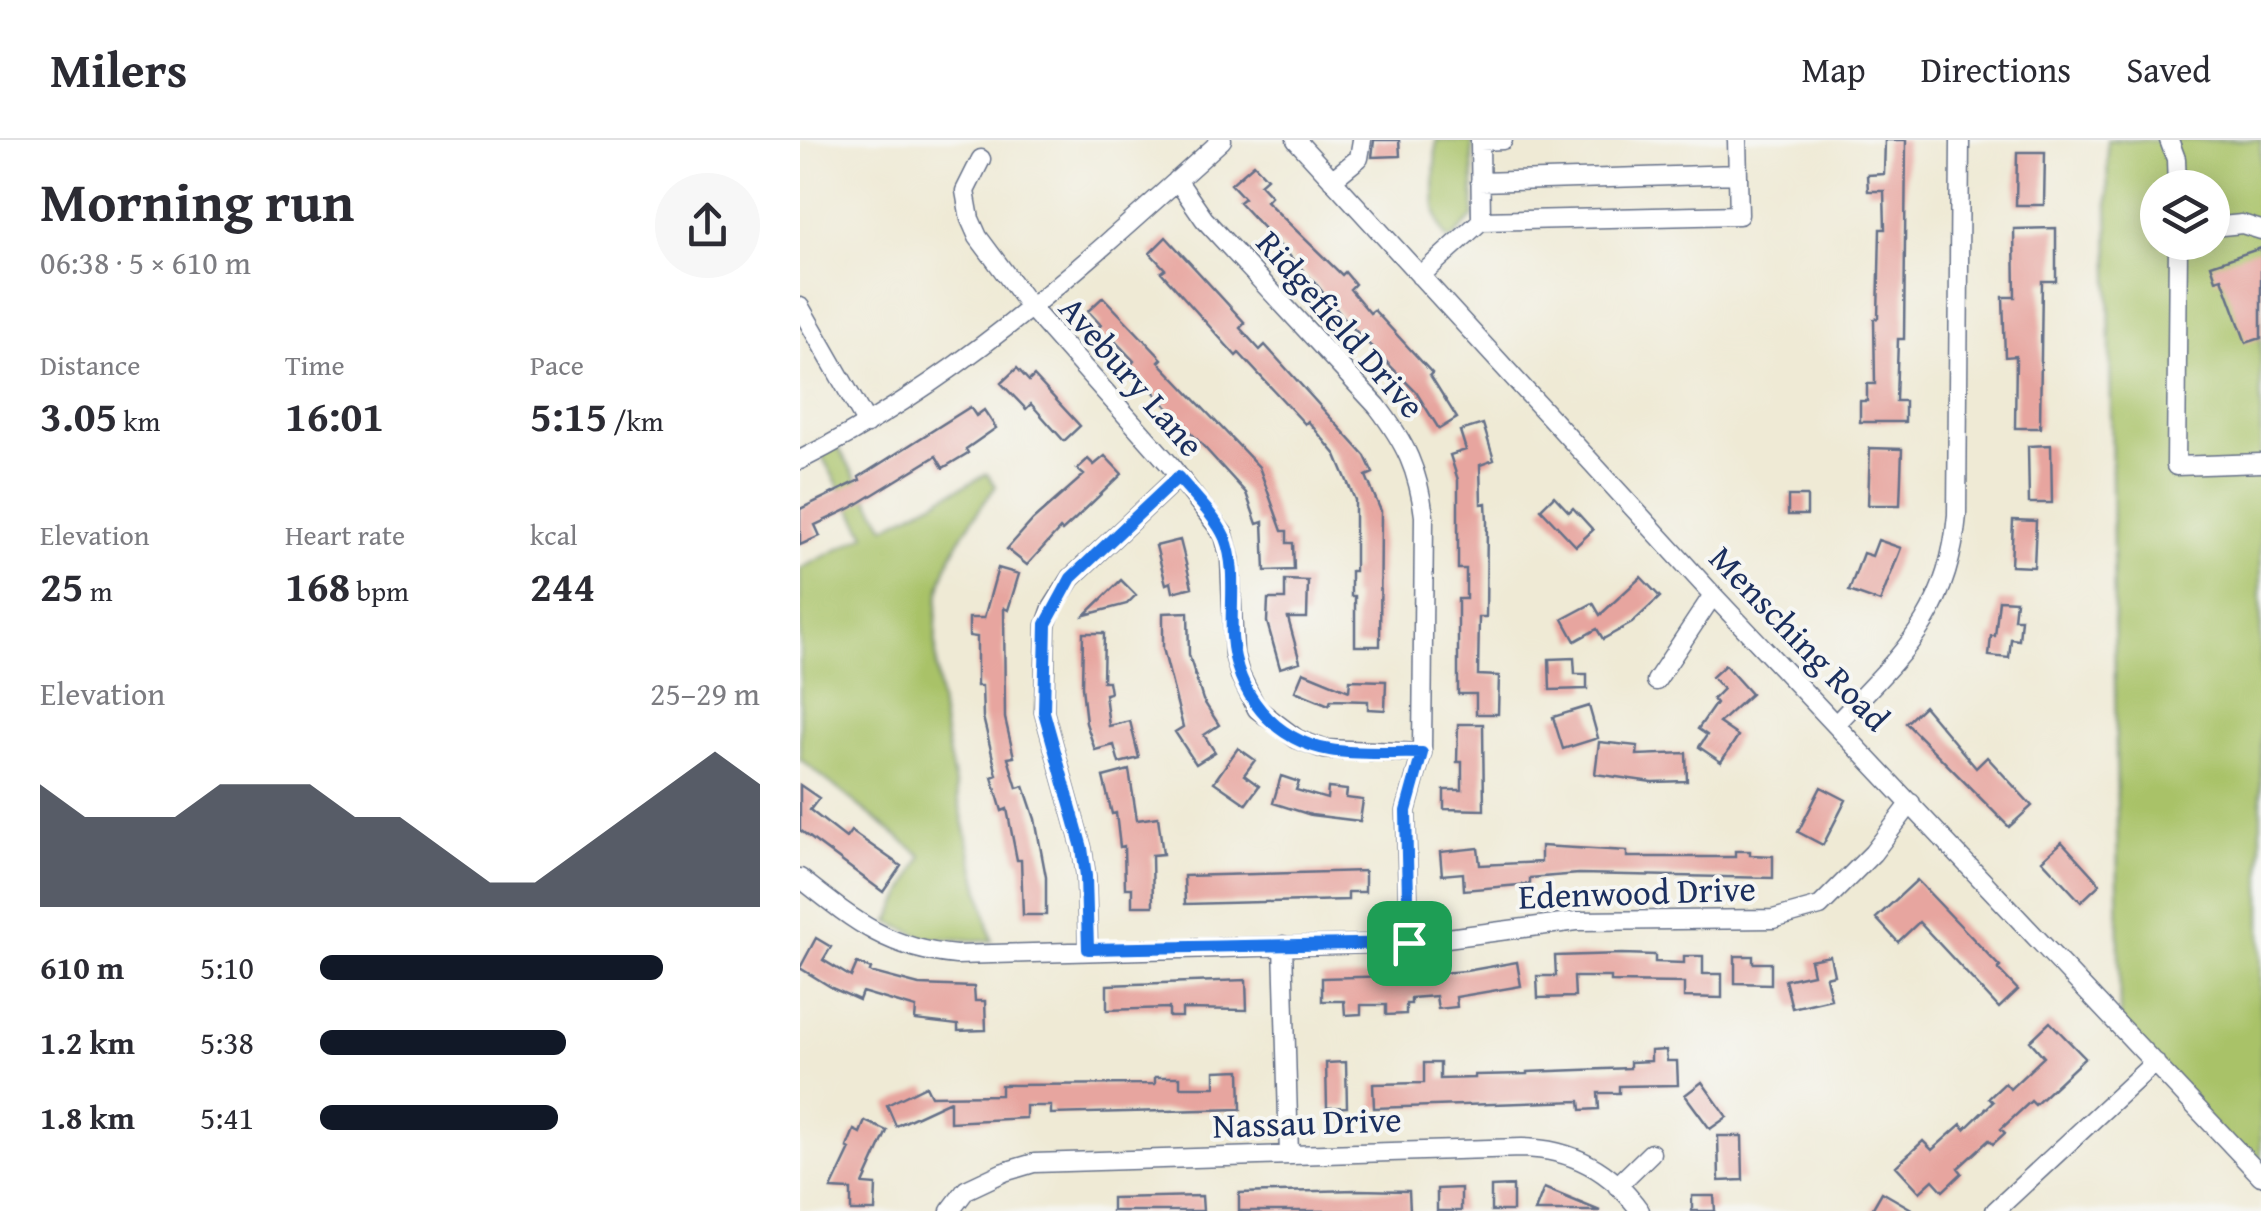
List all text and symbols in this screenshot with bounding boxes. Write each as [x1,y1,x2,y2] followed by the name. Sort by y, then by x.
[50,34,187,105] text: Milers
[1802,44,1866,95] text: Map
[1921,44,2071,95] text: Directions
[2126,44,2211,95] text: Saved
[40,161,354,241] text: Morning run
[2140,170,2230,260] map controls
[2140,170,2230,260] button: layers
[655,173,760,278] button: share
[1245,219,1437,429] street label: Ridgefield Drive
[40,239,251,286] text: 06:38 · 5 × 610 m
[1048,284,1216,468] street label: Avebury Lane
[40,344,140,385] text: Distance
[285,344,345,385] text: Time
[530,344,584,385] text: Pace
[40,385,117,446] text: 3.05
[285,385,384,446] text: 16:01
[530,385,607,446] text: 5:15
[117,400,160,441] text: km
[607,400,664,441] text: /km
[40,514,150,555] text: Elevation
[285,514,405,555] text: Heart rate
[530,514,578,555] text: kcal
[1698,534,1902,743] street label: Mensching Road
[40,555,84,616] text: 25
[285,555,350,616] text: 168
[530,555,595,616] text: 244
[84,570,113,611] text: m
[350,570,409,611] text: bpm
[40,670,165,717] text: Elevation
[650,670,760,717] text: 25–29 m
[1517,862,1757,922] street label: Edenwood Drive
[1367,901,1452,986] pin
[1382,916,1437,971] icon: arrive
[40,944,124,991] text: 610 m
[200,944,254,991] text: 5:10
[40,1019,135,1066] text: 1.2 km
[200,1019,254,1066] text: 5:38
[1212,1093,1402,1151] street label: Nassau Drive
[40,1094,135,1141] text: 1.8 km
[200,1094,254,1141] text: 5:41

